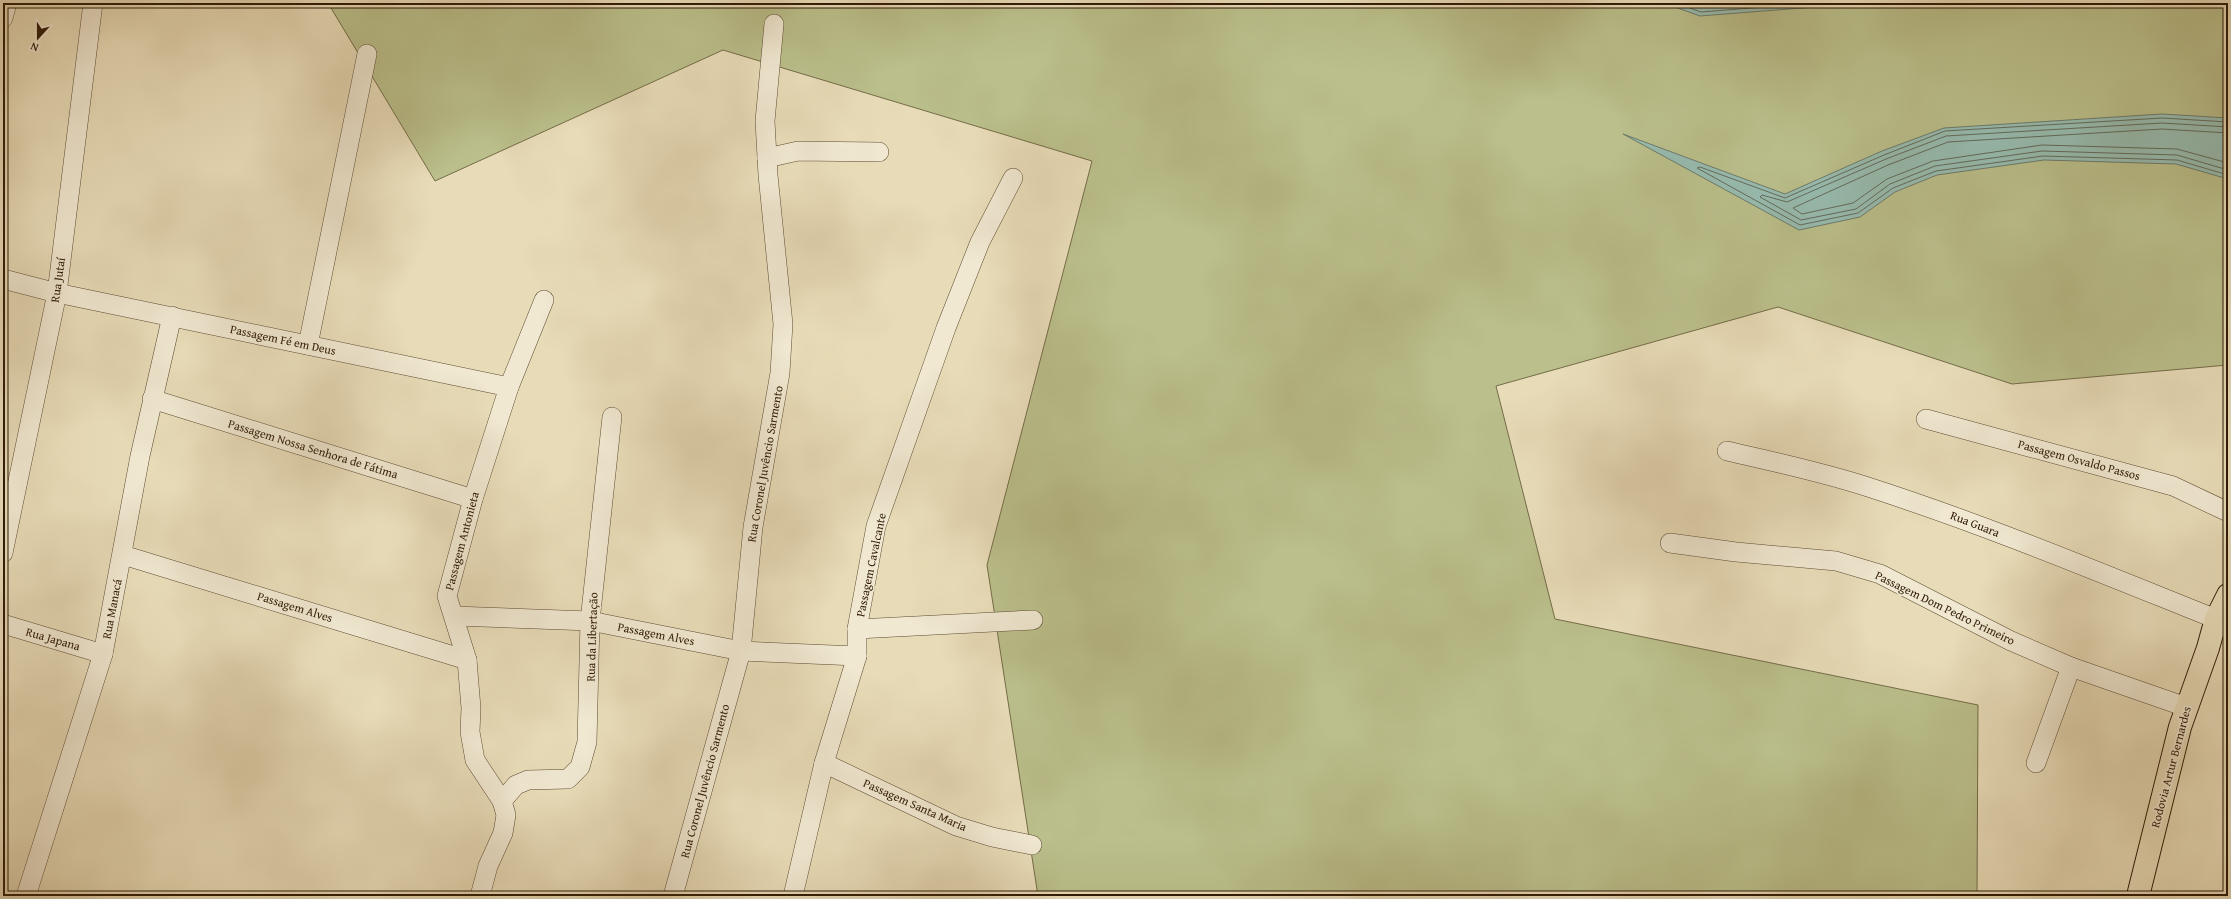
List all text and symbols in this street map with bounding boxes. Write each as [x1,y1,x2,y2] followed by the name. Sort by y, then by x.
[18,18,58,58] north arrow
[28,38,41,56] text: N
[46,256,69,304] street label: Rua Jutaí
[229,320,338,359] street label: Passagem Fé em Deus
[742,384,787,544] street label: Rua Coronel Juvêncio Sarmento
[226,415,400,483] street label: Passagem Nossa Senhora de Fátima
[2016,435,2142,484] street label: Passagem Osvaldo Passos
[440,489,483,592] street label: Passagem Antonieta
[1948,506,2003,541] street label: Rua Guara
[851,511,890,618] street label: Passagem Cavalcante
[1872,566,2018,649] street label: Passagem Dom Pedro Primeiro
[97,577,126,640] street label: Rua Manacá
[255,587,335,626] street label: Passagem Alves
[581,592,602,682] street label: Rua da Libertação
[616,618,696,649] street label: Passagem Alves
[24,623,83,654] street label: Rua Japana
[676,702,733,860] street label: Rua Coronel Juvêncio Sarmento
[2146,704,2195,829] street label: Rodovia Artur Bernardes
[861,774,970,835] street label: Passagem Santa Maria

